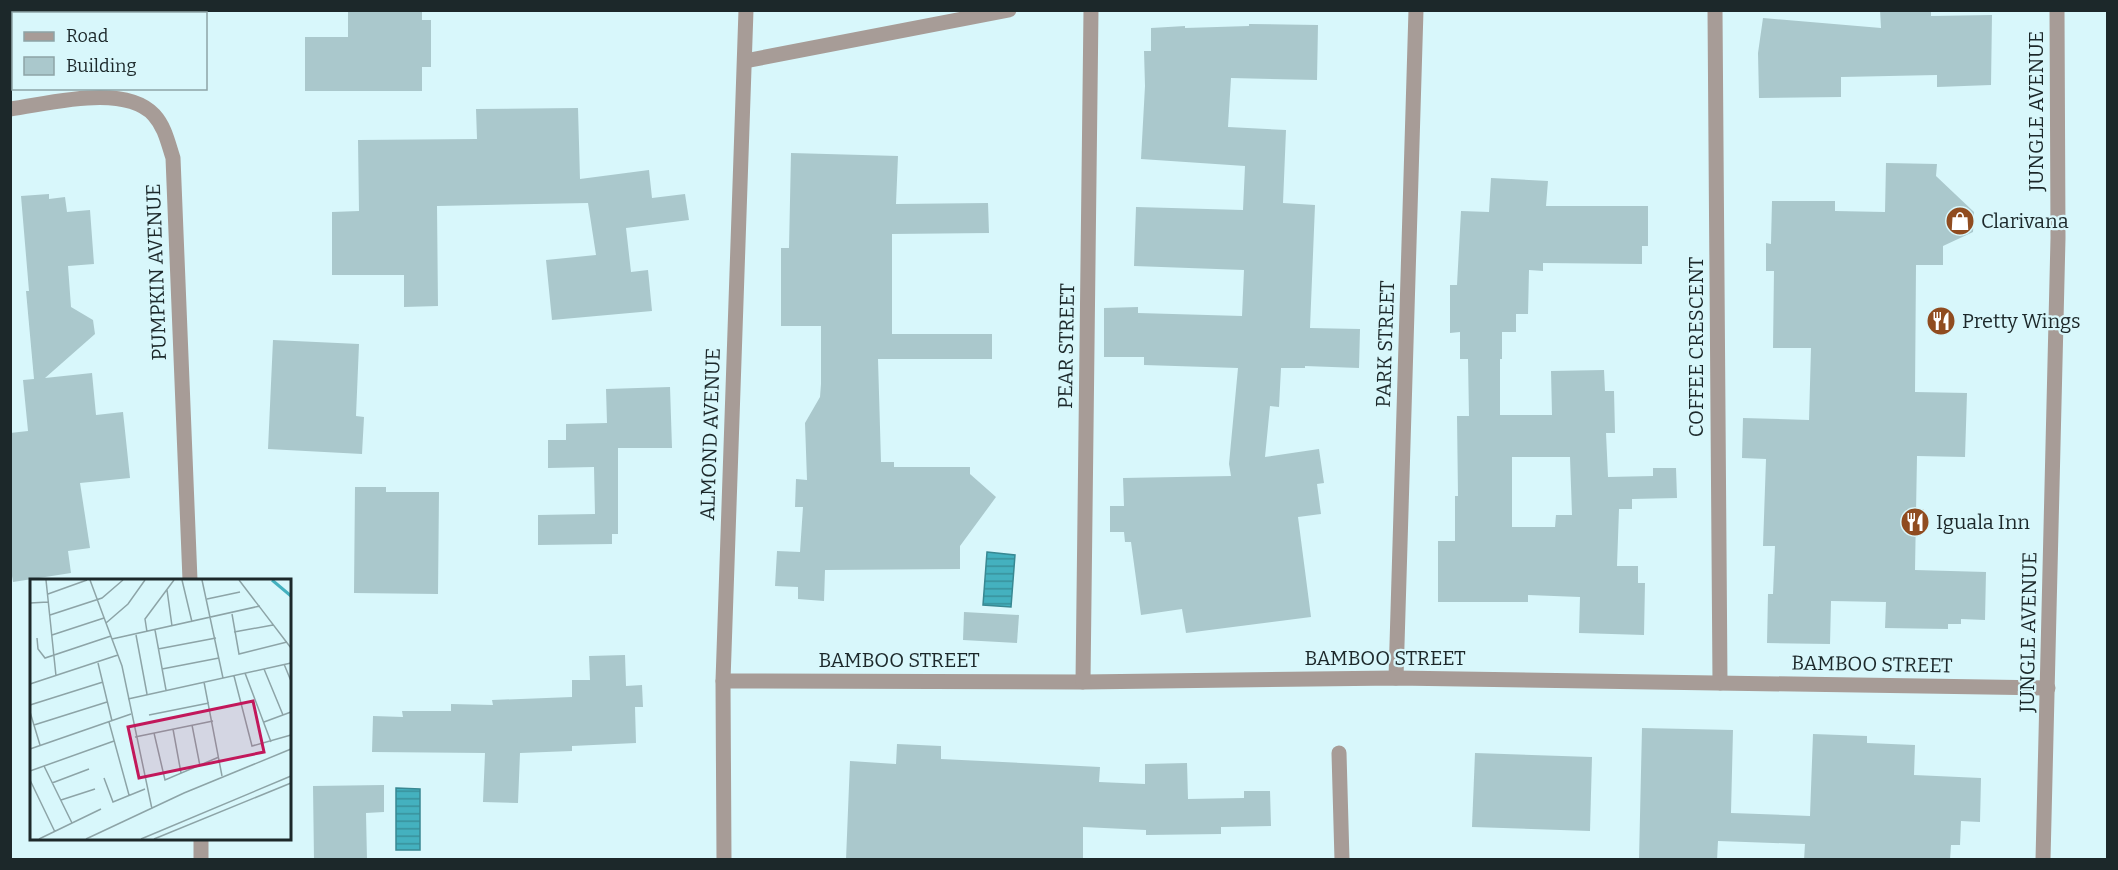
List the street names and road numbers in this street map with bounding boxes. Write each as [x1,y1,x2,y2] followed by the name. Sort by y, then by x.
[2024,31,2048,192] street label: JUNGLE AVENUE
[141,183,171,361] street label: PUMPKIN AVENUE
[1684,256,1708,437] street label: COFFEE CRESCENT
[1371,280,1399,408] street label: PARK STREET
[1053,283,1079,409] street label: PEAR STREET
[695,347,725,521] street label: ALMOND AVENUE
[2015,552,2041,713] street label: JUNGLE AVENUE
[1304,646,1466,670] street label: BAMBOO STREET
[818,648,980,672] street label: BAMBOO STREET
[1791,651,1953,677] street label: BAMBOO STREET

